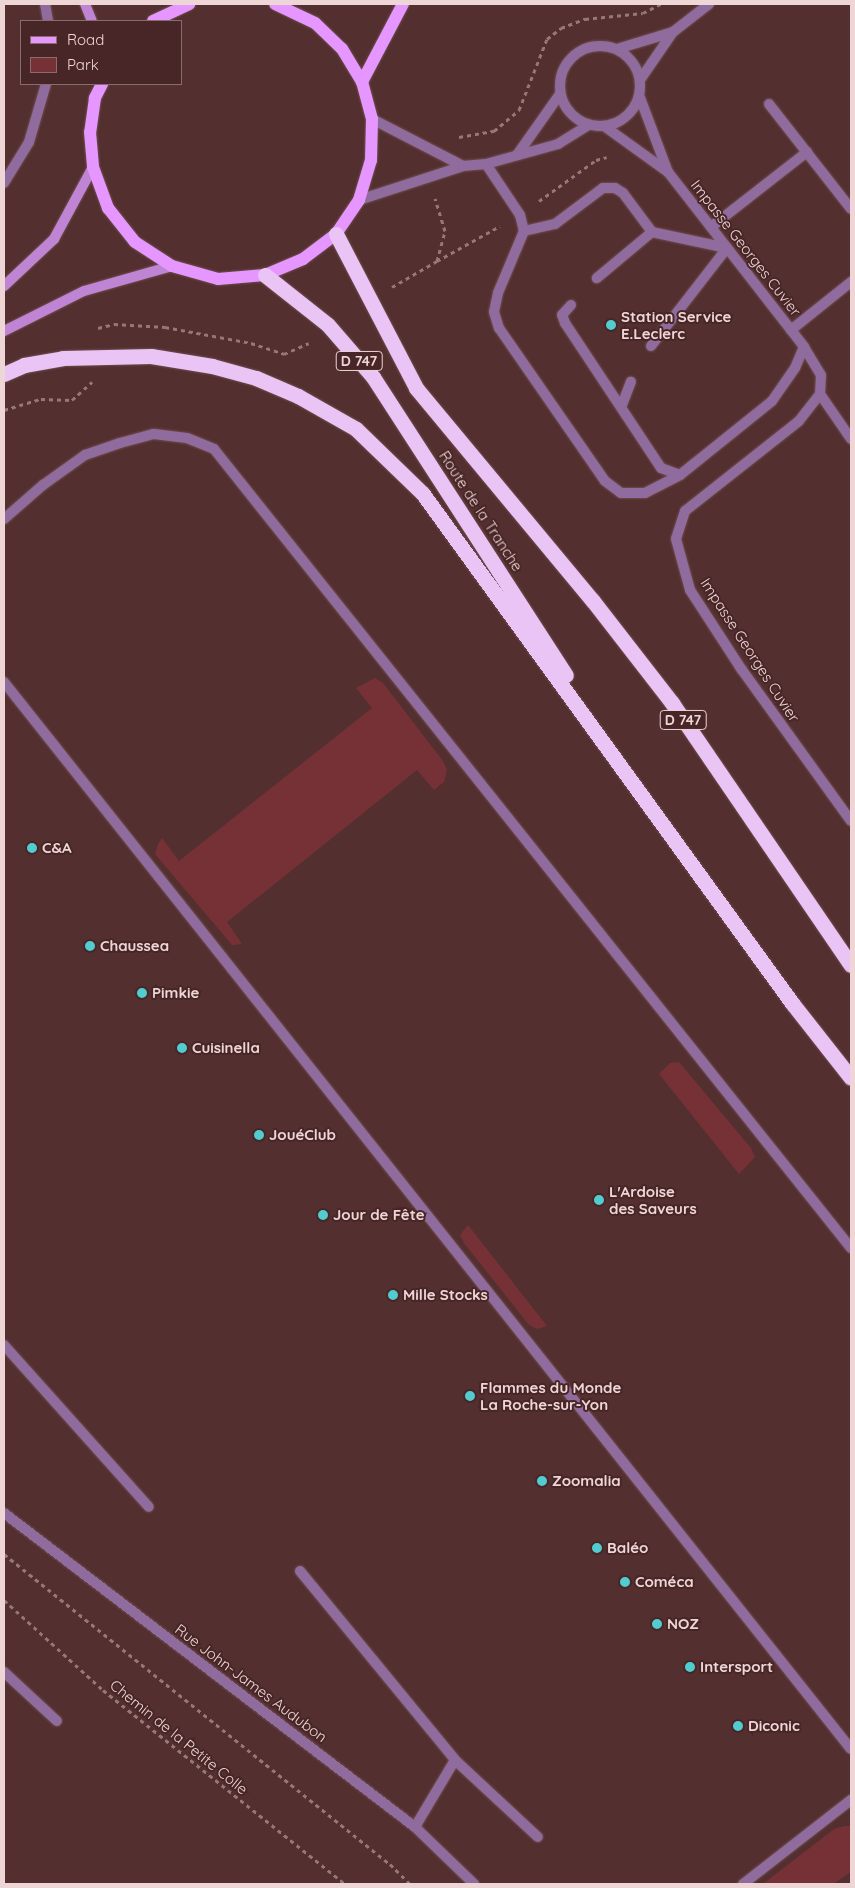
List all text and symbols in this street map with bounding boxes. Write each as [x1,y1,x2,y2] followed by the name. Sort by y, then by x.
[20,20,182,85] legend
[67,30,104,49] text: Road
[67,55,99,74] text: Park
[687,176,805,320] street label: Impasse Georges Cuvier
[621,307,731,342] place label: Station Service E.Leclerc
[605,319,617,331] marker: Station Service E.Leclerc
[335,350,383,372] road number: D 747
[435,448,527,574] street label: Route de la Tranche
[697,575,803,725] street label: Impasse Georges Cuvier
[659,708,707,732] road number: D 747
[42,839,72,857] place label: C&A
[26,842,38,854] marker: C&A
[100,937,169,955] place label: Chaussea
[84,940,96,952] marker: Chaussea
[152,984,199,1002] place label: Pimkie
[136,987,148,999] marker: Pimkie
[192,1039,260,1057] place label: Cuisinella
[176,1042,188,1054] marker: Cuisinella
[269,1126,336,1144] place label: JouéClub
[253,1129,265,1141] marker: JouéClub
[609,1182,697,1217] place label: L'Ardoise des Saveurs
[593,1194,605,1206] marker: L'Ardoise des Saveurs
[333,1206,425,1224] place label: Jour de Fête
[317,1209,329,1221] marker: Jour de Fête
[403,1286,488,1304] place label: Mille Stocks
[387,1289,399,1301] marker: Mille Stocks
[480,1378,621,1413] place label: Flammes du Monde La Roche-sur-Yon
[464,1390,476,1402] marker: Flammes du Monde La Roche-sur-Yon
[552,1472,621,1490] place label: Zoomalia
[536,1475,548,1487] marker: Zoomalia
[607,1539,648,1557] place label: Baléo
[591,1542,603,1554] marker: Baléo
[635,1573,694,1591] place label: Coméca
[619,1576,631,1588] marker: Coméca
[667,1615,699,1633] place label: NOZ
[651,1618,663,1630] marker: NOZ
[172,1620,330,1746] street label: Rue John-James Audubon
[700,1658,773,1676] place label: Intersport
[684,1661,696,1673] marker: Intersport
[107,1676,251,1798] street label: Chemin de la Petite Colle
[748,1717,800,1735] place label: Diconic
[732,1720,744,1732] marker: Diconic

